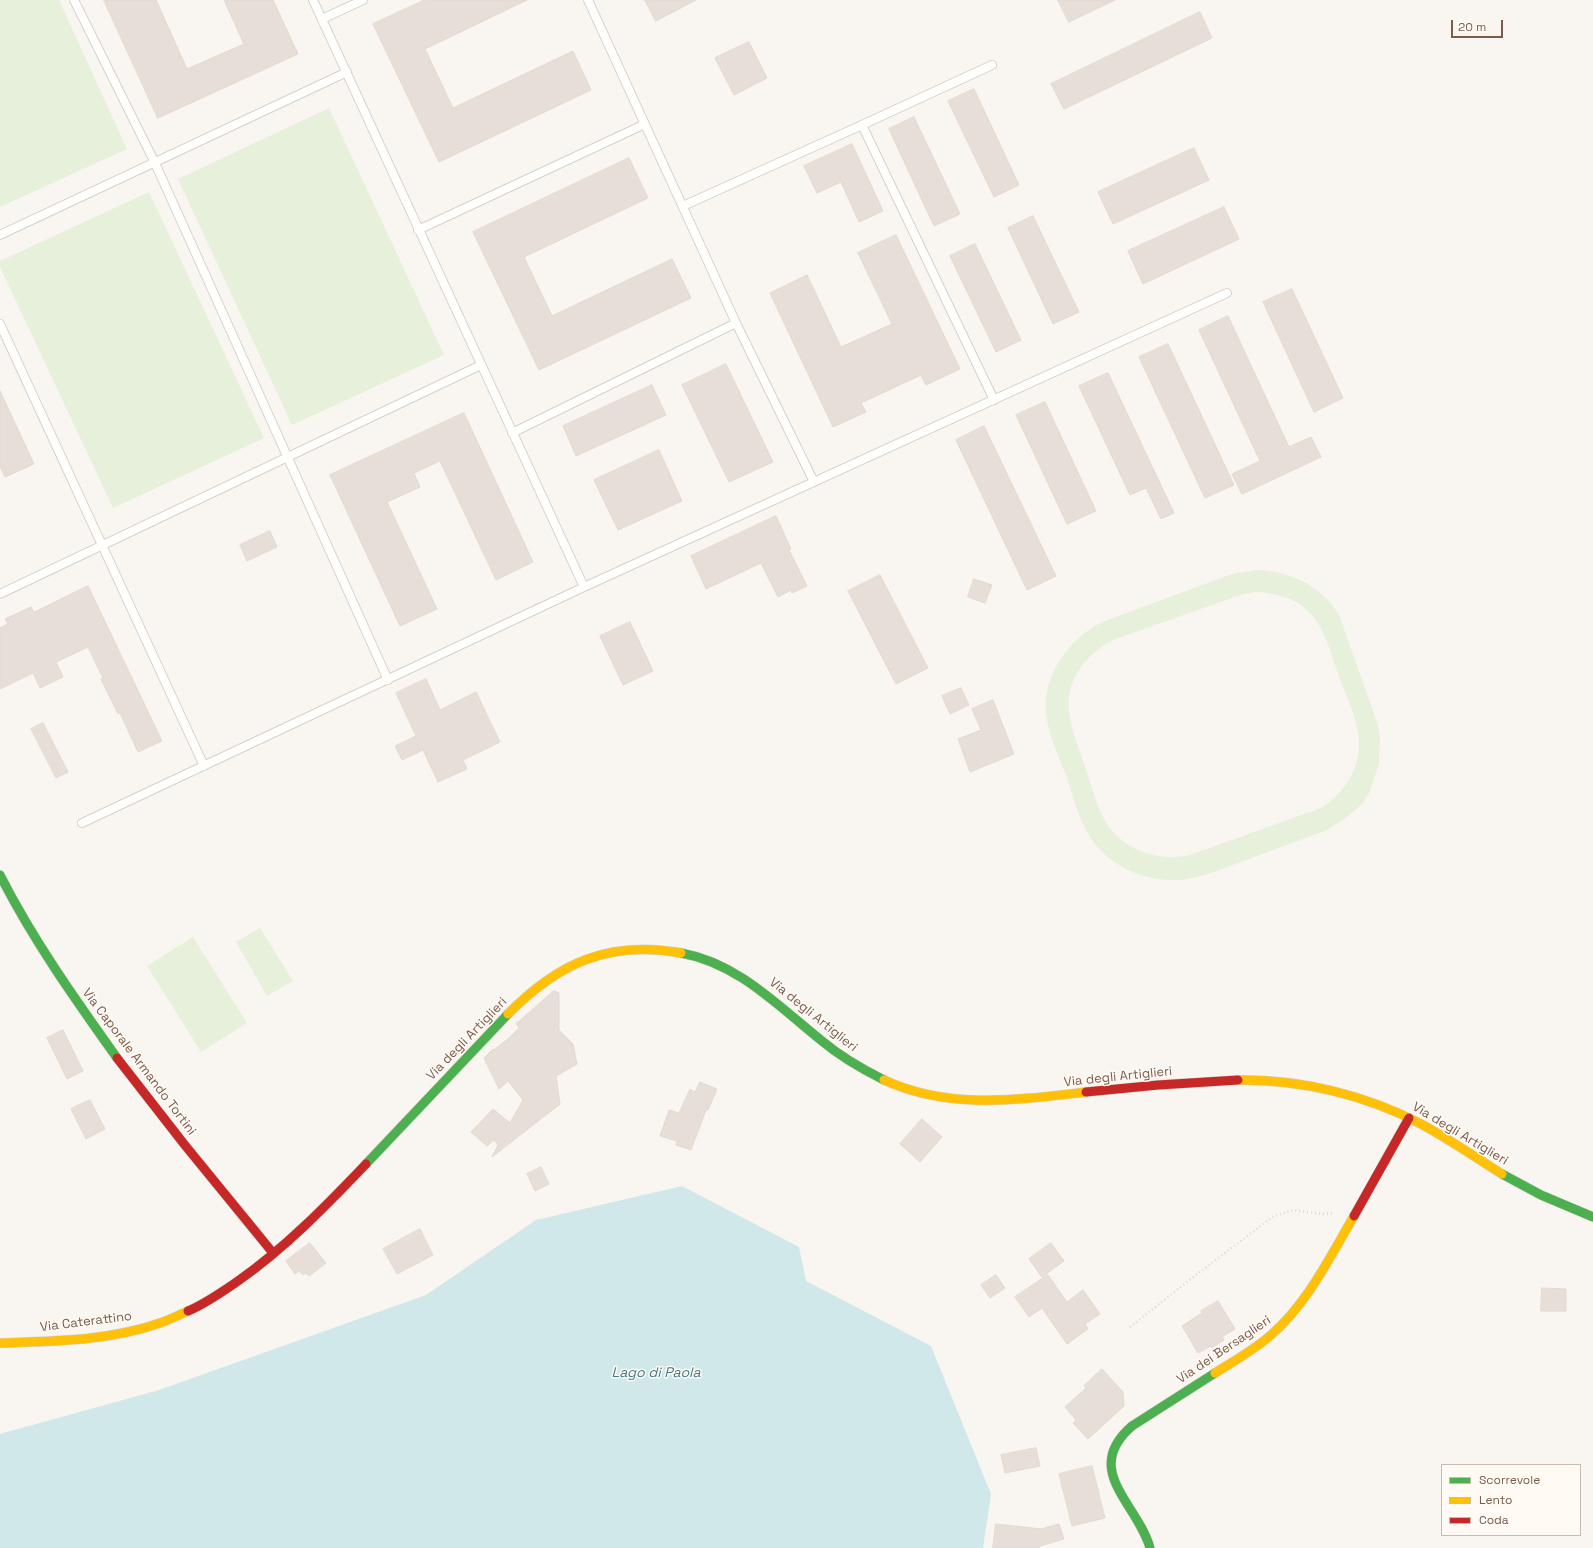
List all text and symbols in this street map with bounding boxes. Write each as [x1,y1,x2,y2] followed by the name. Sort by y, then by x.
[1453,12,1505,38] scale bar
[1458,19,1486,35] text: 20 m
[766,975,860,1055] street label: Via degli Artiglieri
[79,986,199,1138] street label: Via Caporale Armando Tortini
[424,994,510,1084] street label: Via degli Artiglieri
[1063,1064,1173,1090] street label: Via degli Artiglieri
[1409,1099,1511,1169] street label: Via degli Artiglieri
[39,1309,133,1335] street label: Via Caterattino
[1174,1313,1274,1387] street label: Via dei Bersaglieri
[611,1365,701,1381] water label: Lago di Paola
[1441,1464,1581,1536] legend
[1479,1472,1540,1488] text: Scorrevole
[1479,1492,1513,1508] text: Lento
[1479,1512,1509,1528] text: Coda

